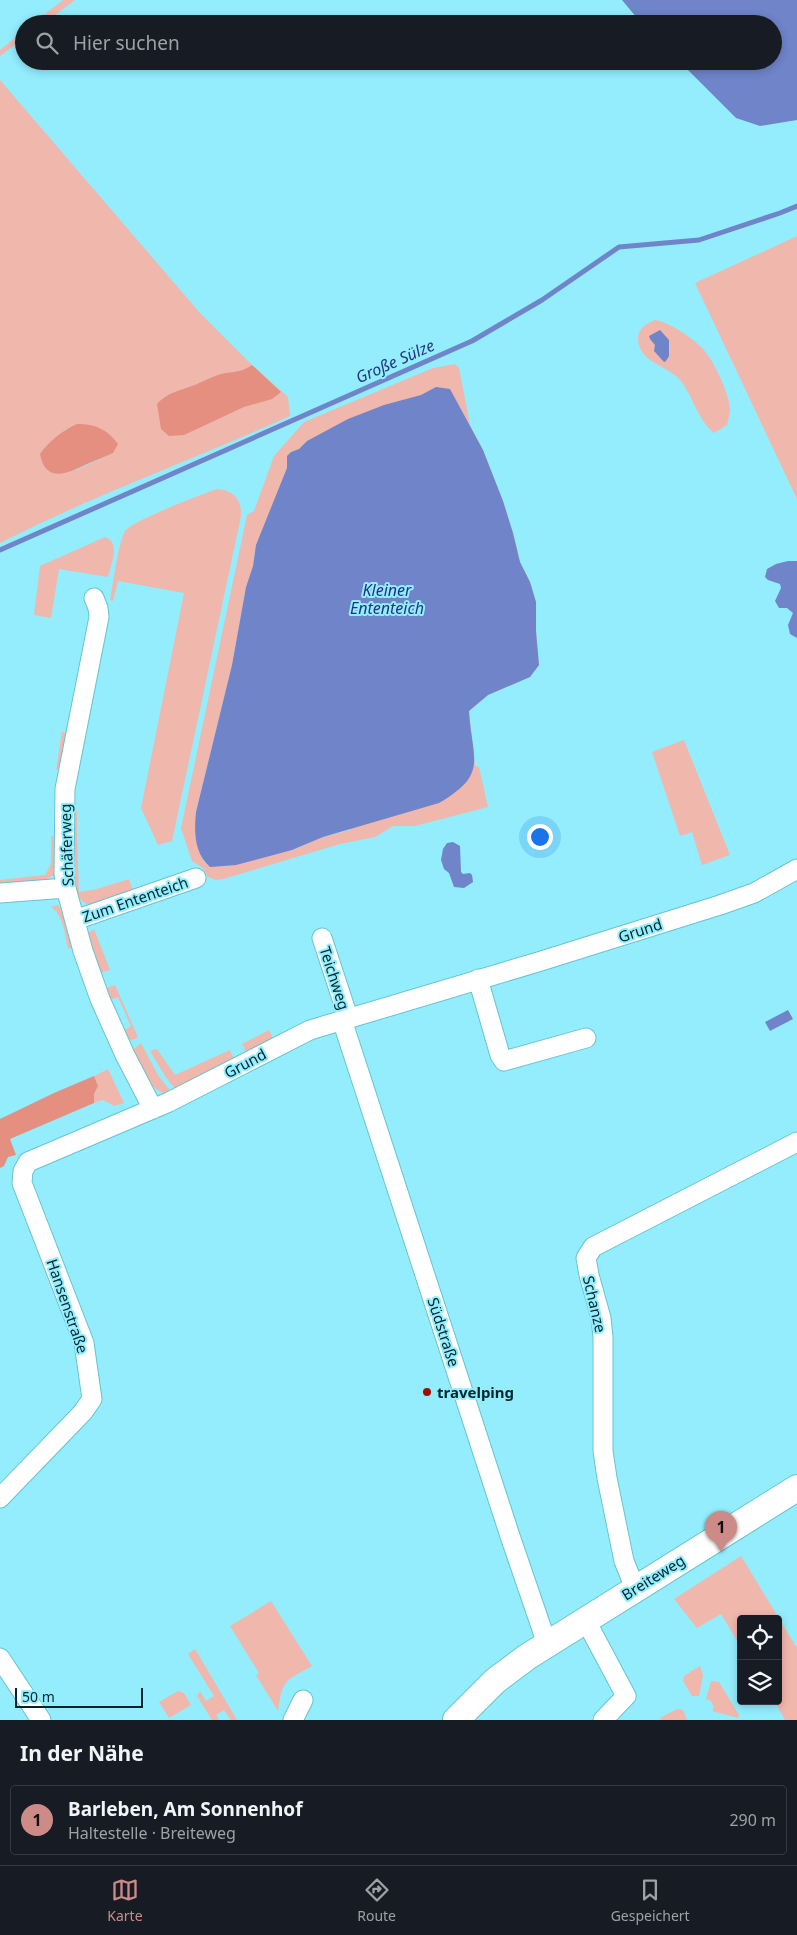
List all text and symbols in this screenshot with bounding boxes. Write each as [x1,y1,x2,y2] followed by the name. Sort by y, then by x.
[15,15,782,70] search box
[33,29,61,57] icon: search
[73,30,180,56] text: Hier suchen
[352,334,438,388] water label: Große Sülze
[350,579,424,619] water label: Kleiner Ententeich
[55,803,77,887] street label: Schäferweg
[527,824,553,850] your location
[79,872,191,926] street label: Zum Ententeich
[616,914,664,946] street label: Grund
[315,944,355,1012] street label: Teichweg
[220,1044,270,1082] street label: Grund
[43,1256,93,1356] street label: Hansenstraße
[579,1274,611,1334] street label: Schanze
[423,1295,465,1369] street label: Südstraße
[437,1382,514,1402] place label: travelping
[421,1386,433,1398] marker: travelping
[705,1511,737,1552] pin: 1
[618,1550,688,1604] street label: Breiteweg
[737,1615,782,1705] map controls
[737,1615,782,1660] button: locate
[737,1660,782,1705] button: layers
[15,1685,142,1708] scale bar
[22,1687,55,1706] text: 50 m
[20,1739,144,1767] text: In der Nähe
[68,1796,303,1822] text: Barleben, Am Sonnenhof
[32,1809,42,1831] text: 1
[729,1809,776,1831] text: 290 m
[68,1822,236,1844] text: Haltestelle · Breiteweg
[107,1876,143,1925] tab: Karte
[357,1876,396,1925] tab: Route
[611,1876,690,1925] tab: Gespeichert

